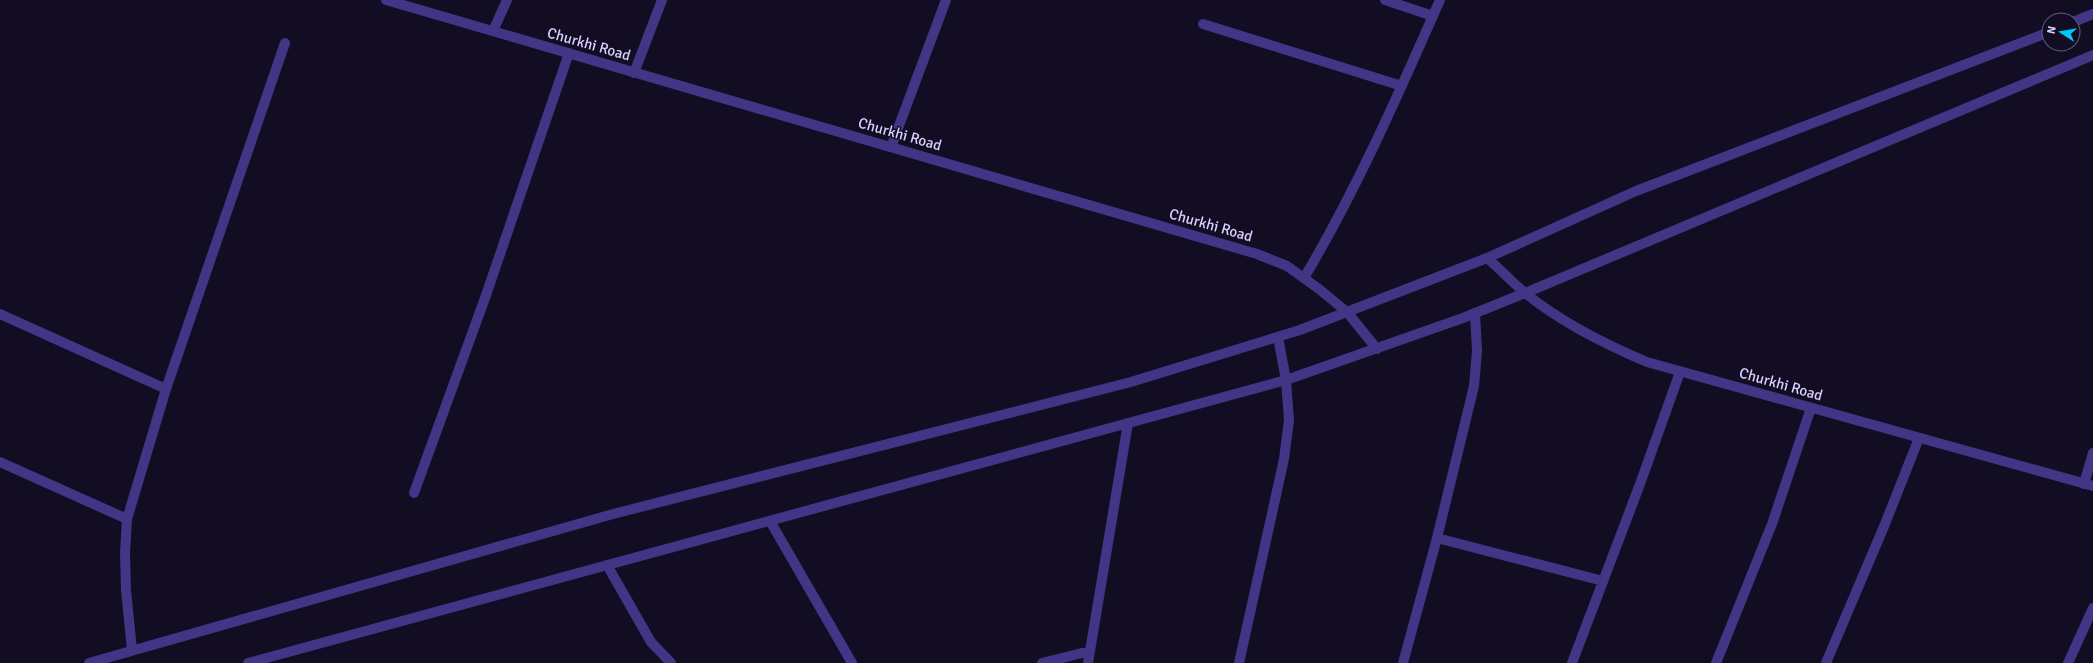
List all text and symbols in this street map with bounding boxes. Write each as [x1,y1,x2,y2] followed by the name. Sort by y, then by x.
[2041,12,2081,52] north arrow
[545,23,633,65] street label: Churkhi Road
[2045,25,2059,35] text: N
[856,113,944,155] street label: Churkhi Road
[1167,204,1255,246] street label: Churkhi Road
[1737,363,1825,405] street label: Churkhi Road

